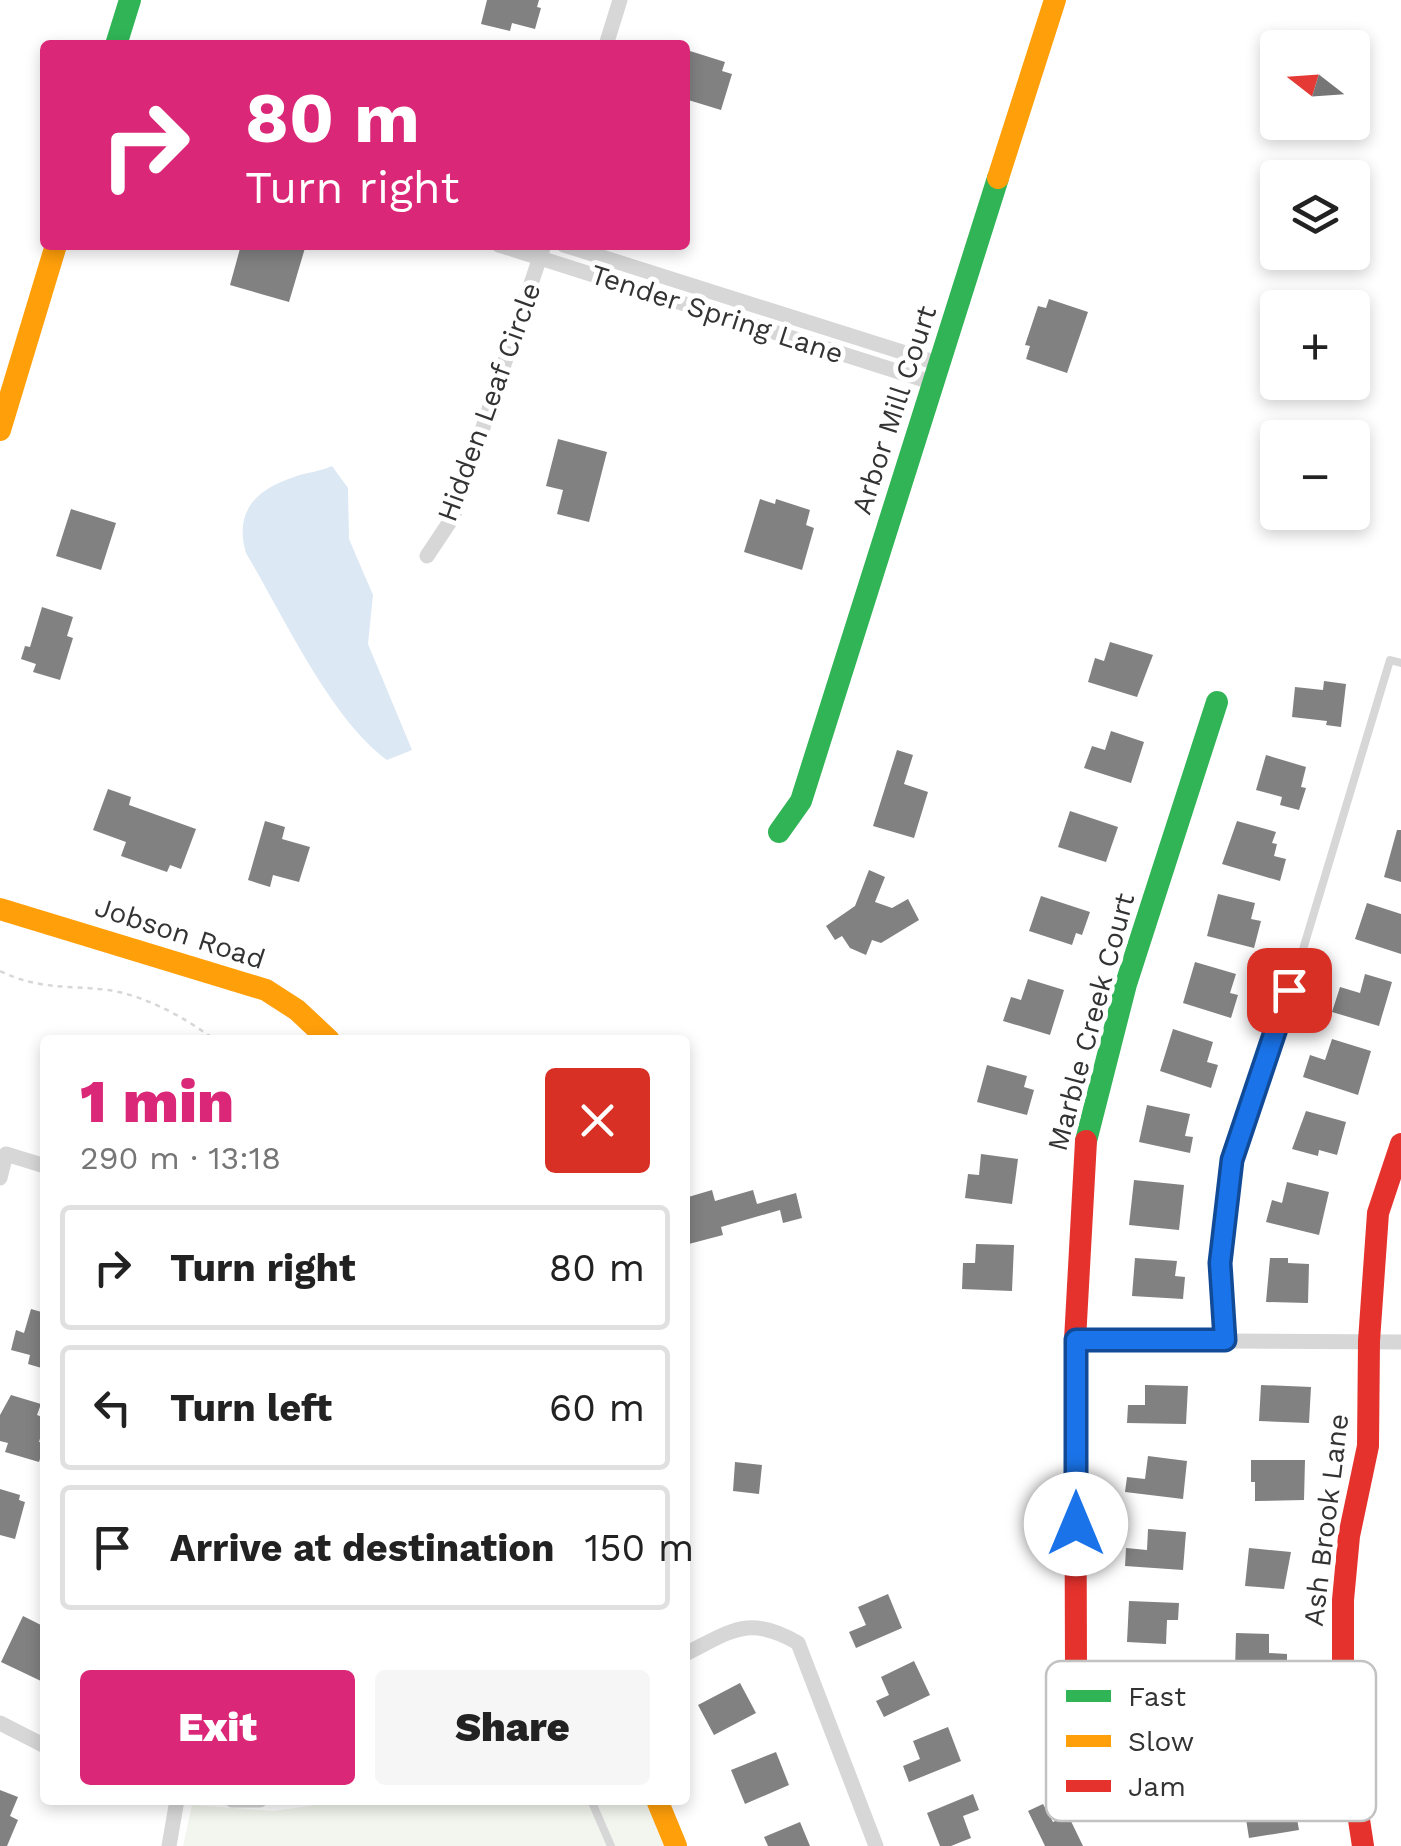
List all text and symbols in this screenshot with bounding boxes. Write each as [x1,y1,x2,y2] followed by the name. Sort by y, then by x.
[1260,30,1370,140] north arrow
[1260,30,1370,530] map controls
[245,77,420,159] text: 80 m
[80,80,210,210] icon: right
[1260,160,1370,270] button: layers
[245,161,459,214] text: Turn right
[587,258,847,370] street label: Tender Spring Lane
[430,278,548,526] street label: Hidden Leaf Circle
[1260,290,1370,400] button: +
[845,301,943,518] street label: Arbor Mill Court
[1260,420,1370,530] button: −
[1041,889,1141,1155] street label: Marble Creek Court
[91,890,269,976] street label: Jobson Road
[1247,948,1332,1033] pin
[1262,963,1317,1018] icon: arrive
[80,1066,234,1137] text: 1 min
[545,1068,650,1173] button: close
[80,1139,281,1177] text: 290 m · 13:18
[85,1240,140,1295] icon: right
[170,1246,356,1290] text: Turn right
[549,1246,645,1290] text: 80 m
[85,1380,140,1435] icon: left
[170,1386,332,1430] text: Turn left
[549,1386,645,1430] text: 60 m
[1297,1412,1355,1628] street label: Ash Brook Lane
[1024,1472,1128,1576] position arrow
[85,1520,140,1575] icon: arrive
[170,1526,555,1570] text: Arrive at destination
[585,1526,694,1570] text: 150 m
[1046,1661,1376,1821] legend
[80,1670,355,1785] button: Exit
[375,1670,650,1785] button: Share
[1128,1680,1186,1713] text: Fast
[1128,1725,1194,1758] text: Slow
[1128,1770,1186,1803] text: Jam

